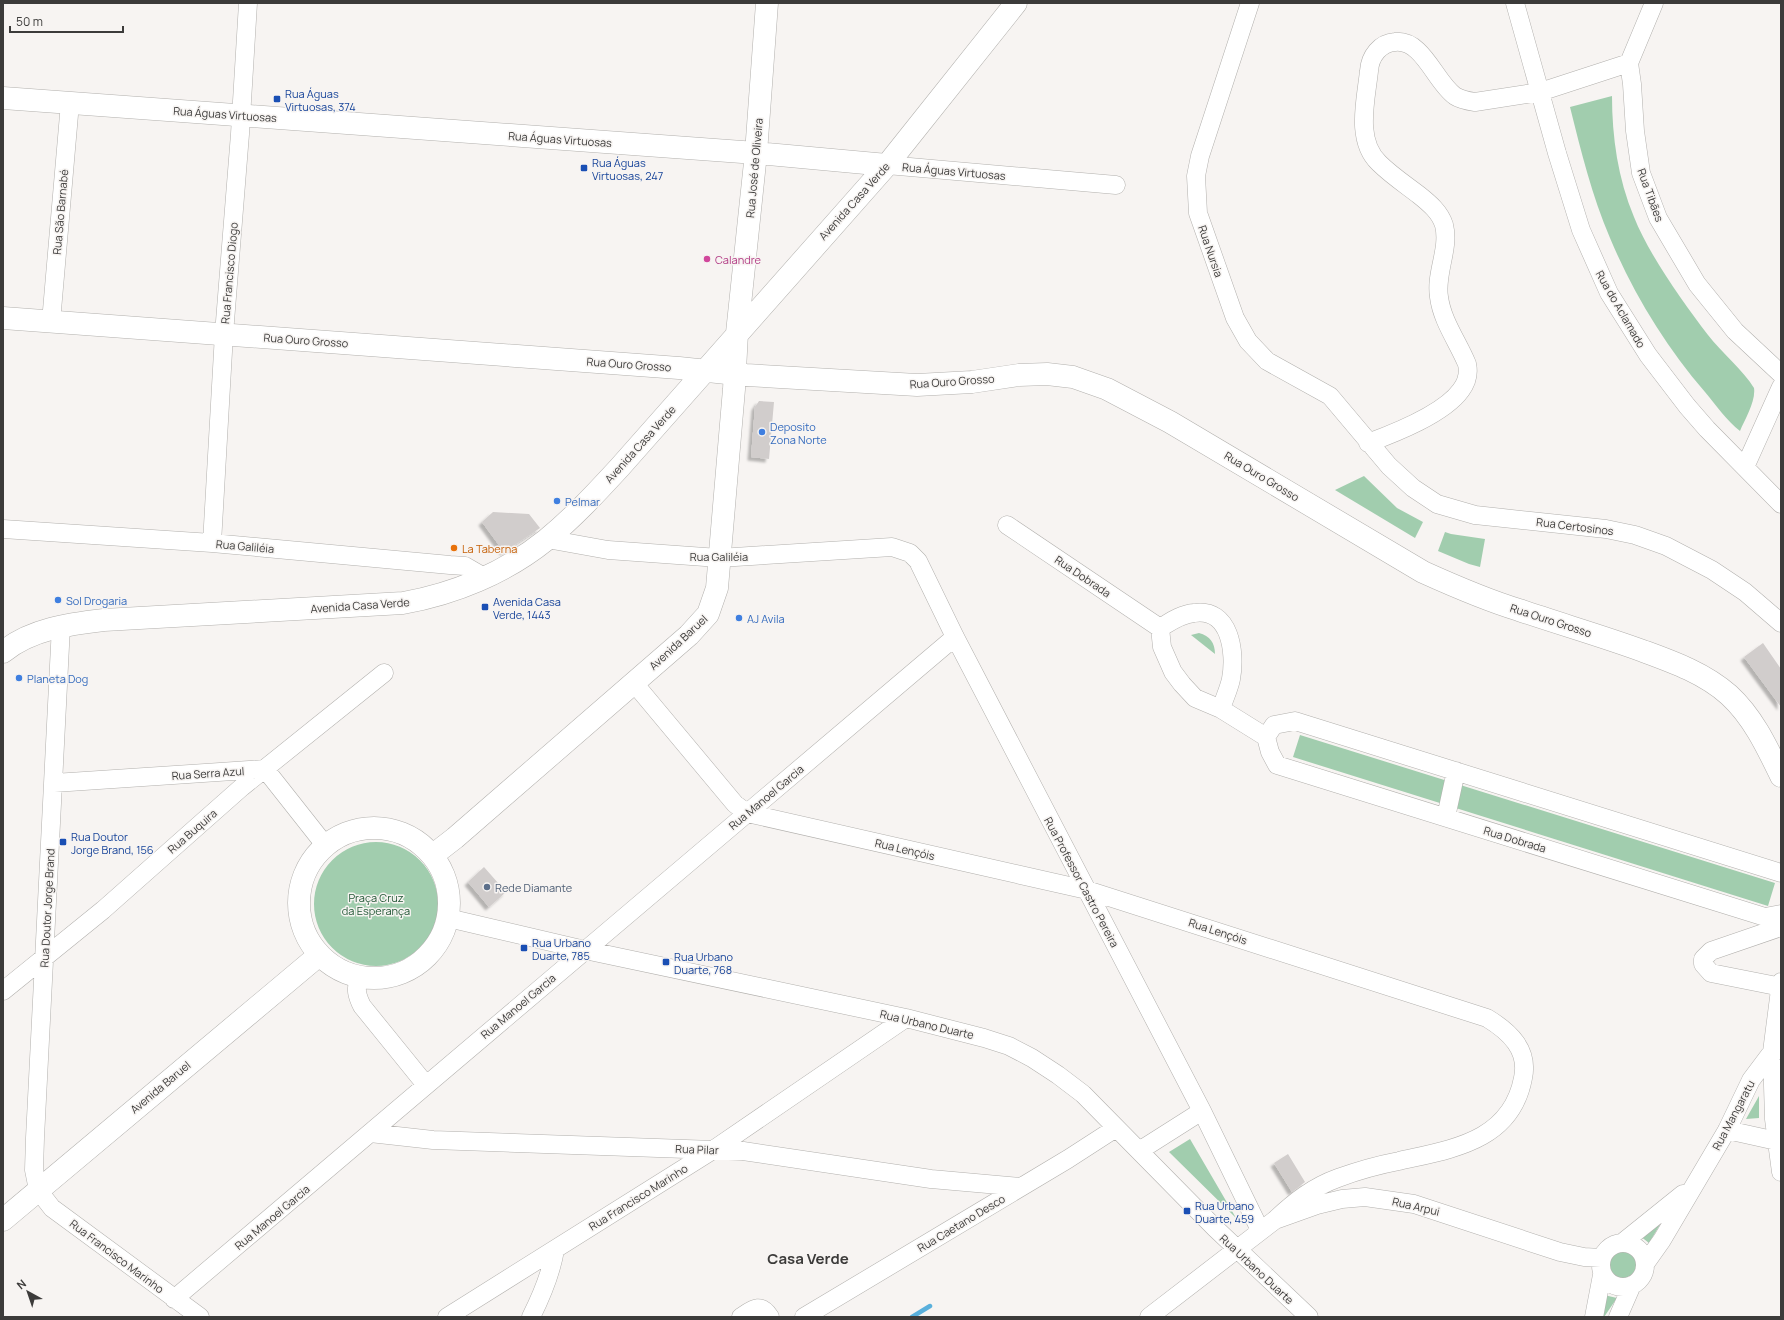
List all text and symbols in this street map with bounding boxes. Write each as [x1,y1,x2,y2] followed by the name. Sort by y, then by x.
[10,8,123,34] scale bar
[16,13,43,30] text: 50 m
[285,86,356,114] place label: Rua Águas Virtuosas, 374
[272,94,282,104] marker: Rua Águas Virtuosas, 374
[173,103,278,125] street label: Rua Águas Virtuosas
[742,117,766,219] street label: Rua José de Oliveira
[508,128,613,150] street label: Rua Águas Virtuosas
[592,155,663,183] place label: Rua Águas Virtuosas, 247
[815,159,893,243] street label: Avenida Casa Verde
[902,159,1007,183] street label: Rua Águas Virtuosas
[579,163,589,173] marker: Rua Águas Virtuosas, 247
[1634,166,1668,224] street label: Rua Tibães
[49,168,71,255] street label: Rua São Barnabé
[217,221,241,324] street label: Rua Francisco Diogo
[1195,223,1227,279] street label: Rua Nursia
[715,252,762,267] place label: Calandre
[702,254,712,264] marker: Calandre
[1593,268,1649,351] street label: Rua do Aclamado
[263,330,349,350] street label: Rua Ouro Grosso
[586,354,672,374] street label: Rua Ouro Grosso
[909,371,995,391] street label: Rua Ouro Grosso
[601,402,679,486] street label: Avenida Casa Verde
[770,419,827,447] place label: Deposito Zona Norte
[757,427,767,437] marker: Deposito Zona Norte
[1222,448,1303,505] street label: Rua Ouro Grosso
[565,494,600,509] place label: Pelmar
[552,496,562,506] marker: Pelmar
[1535,514,1615,538] street label: Rua Certosinos
[215,536,275,556] street label: Rua Galiléia
[462,541,517,556] place label: La Taberna
[449,543,459,553] marker: La Taberna
[690,549,748,564] street label: Rua Galiléia
[1052,552,1114,600] street label: Rua Dobrada
[66,593,127,608] place label: Sol Drogaria
[310,594,411,616] street label: Avenida Casa Verde
[493,594,561,622] place label: Avenida Casa Verde, 1443
[53,595,63,605] marker: Sol Drogaria
[1508,600,1594,640] street label: Rua Ouro Grosso
[480,602,490,612] marker: Avenida Casa Verde, 1443
[646,611,710,673] street label: Avenida Baruel
[747,611,785,626] place label: AJ Avila
[734,613,744,623] marker: AJ Avila
[27,671,88,686] place label: Planeta Dog
[14,673,24,683] marker: Planeta Dog
[725,761,807,833] street label: Rua Manoel Garcia
[171,763,245,783] street label: Rua Serra Azul
[164,805,220,857] street label: Rua Buquira
[1041,814,1123,950] street label: Rua Professor Castro Pereira
[1482,822,1548,856] street label: Rua Dobrada
[71,829,154,857] place label: Rua Doutor Jorge Brand, 156
[874,835,937,863] street label: Rua Lençóis
[58,837,68,847] marker: Rua Doutor Jorge Brand, 156
[36,848,58,968] street label: Rua Doutor Jorge Brand
[495,880,573,895] place label: Rede Diamante
[482,882,492,892] marker: Rede Diamante
[342,890,410,918] park label: Praça Cruz da Esperança
[1187,914,1250,948] street label: Rua Lençóis
[532,935,592,963] place label: Rua Urbano Duarte, 785
[519,943,529,953] marker: Rua Urbano Duarte, 785
[674,949,734,977] place label: Rua Urbano Duarte, 768
[661,957,671,967] marker: Rua Urbano Duarte, 768
[477,970,559,1042] street label: Rua Manoel Garcia
[879,1006,976,1042] street label: Rua Urbano Duarte
[127,1057,193,1117] street label: Avenida Baruel
[1708,1077,1758,1153] street label: Rua Mangaratu
[675,1141,719,1157] street label: Rua Pilar
[586,1160,691,1234] street label: Rua Francisco Marinho
[231,1181,313,1253] street label: Rua Manoel Garcia
[914,1191,1008,1255] street label: Rua Caetano Desco
[1391,1193,1441,1219] street label: Rua Arpui
[1195,1198,1255,1226] place label: Rua Urbano Duarte, 459
[1182,1206,1192,1216] marker: Rua Urbano Duarte, 459
[67,1216,167,1297] street label: Rua Francisco Marinho
[1217,1231,1298,1308] street label: Rua Urbano Duarte
[767,1248,849,1269] district label: Casa Verde
[8,1272,48,1312] north arrow
[13,1276,29,1292] text: N

